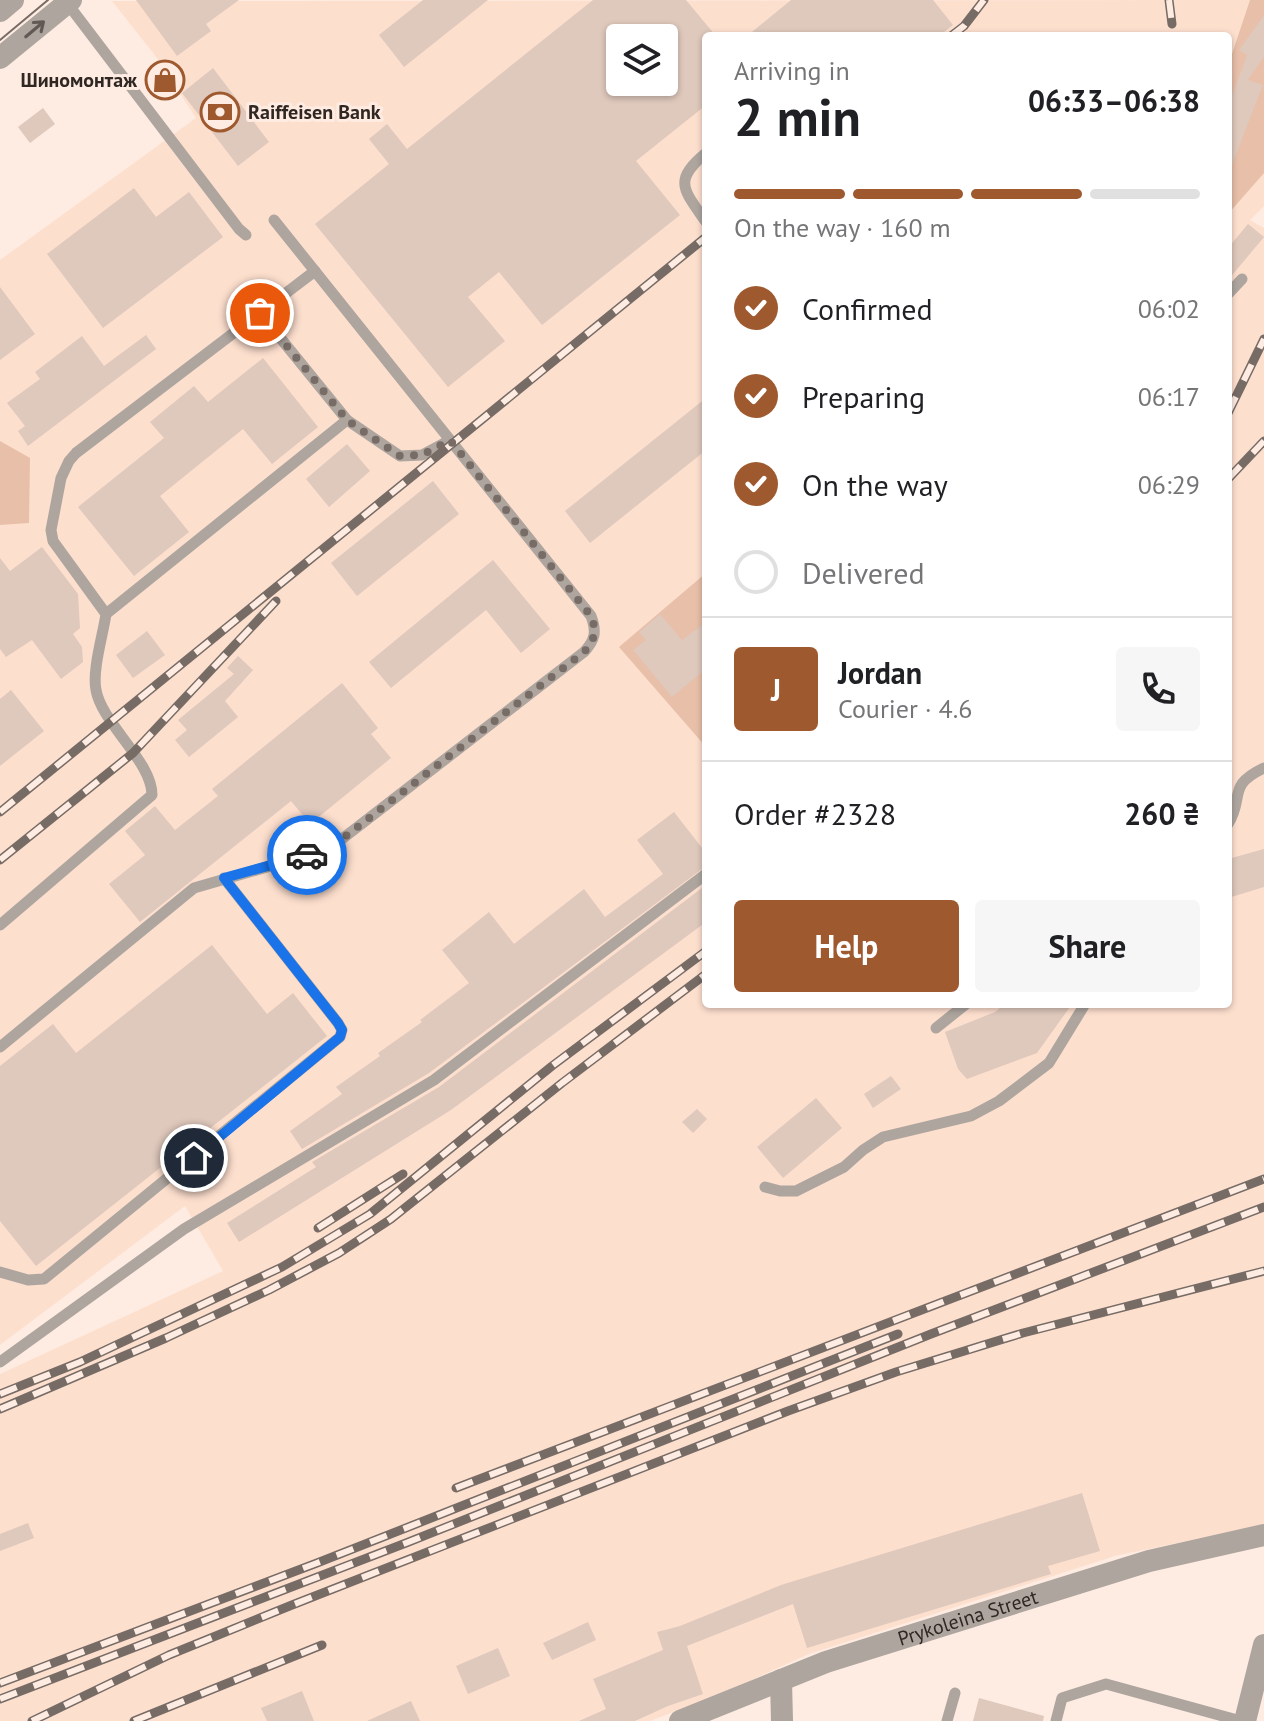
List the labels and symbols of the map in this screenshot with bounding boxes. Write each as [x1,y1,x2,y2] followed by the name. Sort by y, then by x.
[25,20,45,38] one-way arrow
[144,59,186,101] shop icon: Шиномонтаж
[20,67,137,93] place label: Шиномонтаж
[199,91,241,133] bank icon: Raiffeisen Bank
[248,99,381,125] place label: Raiffeisen Bank
[226,279,294,347] pin
[267,815,347,895] courier
[160,1124,228,1192] pin
[894,1583,1041,1652] street label: Prykoleina Street

